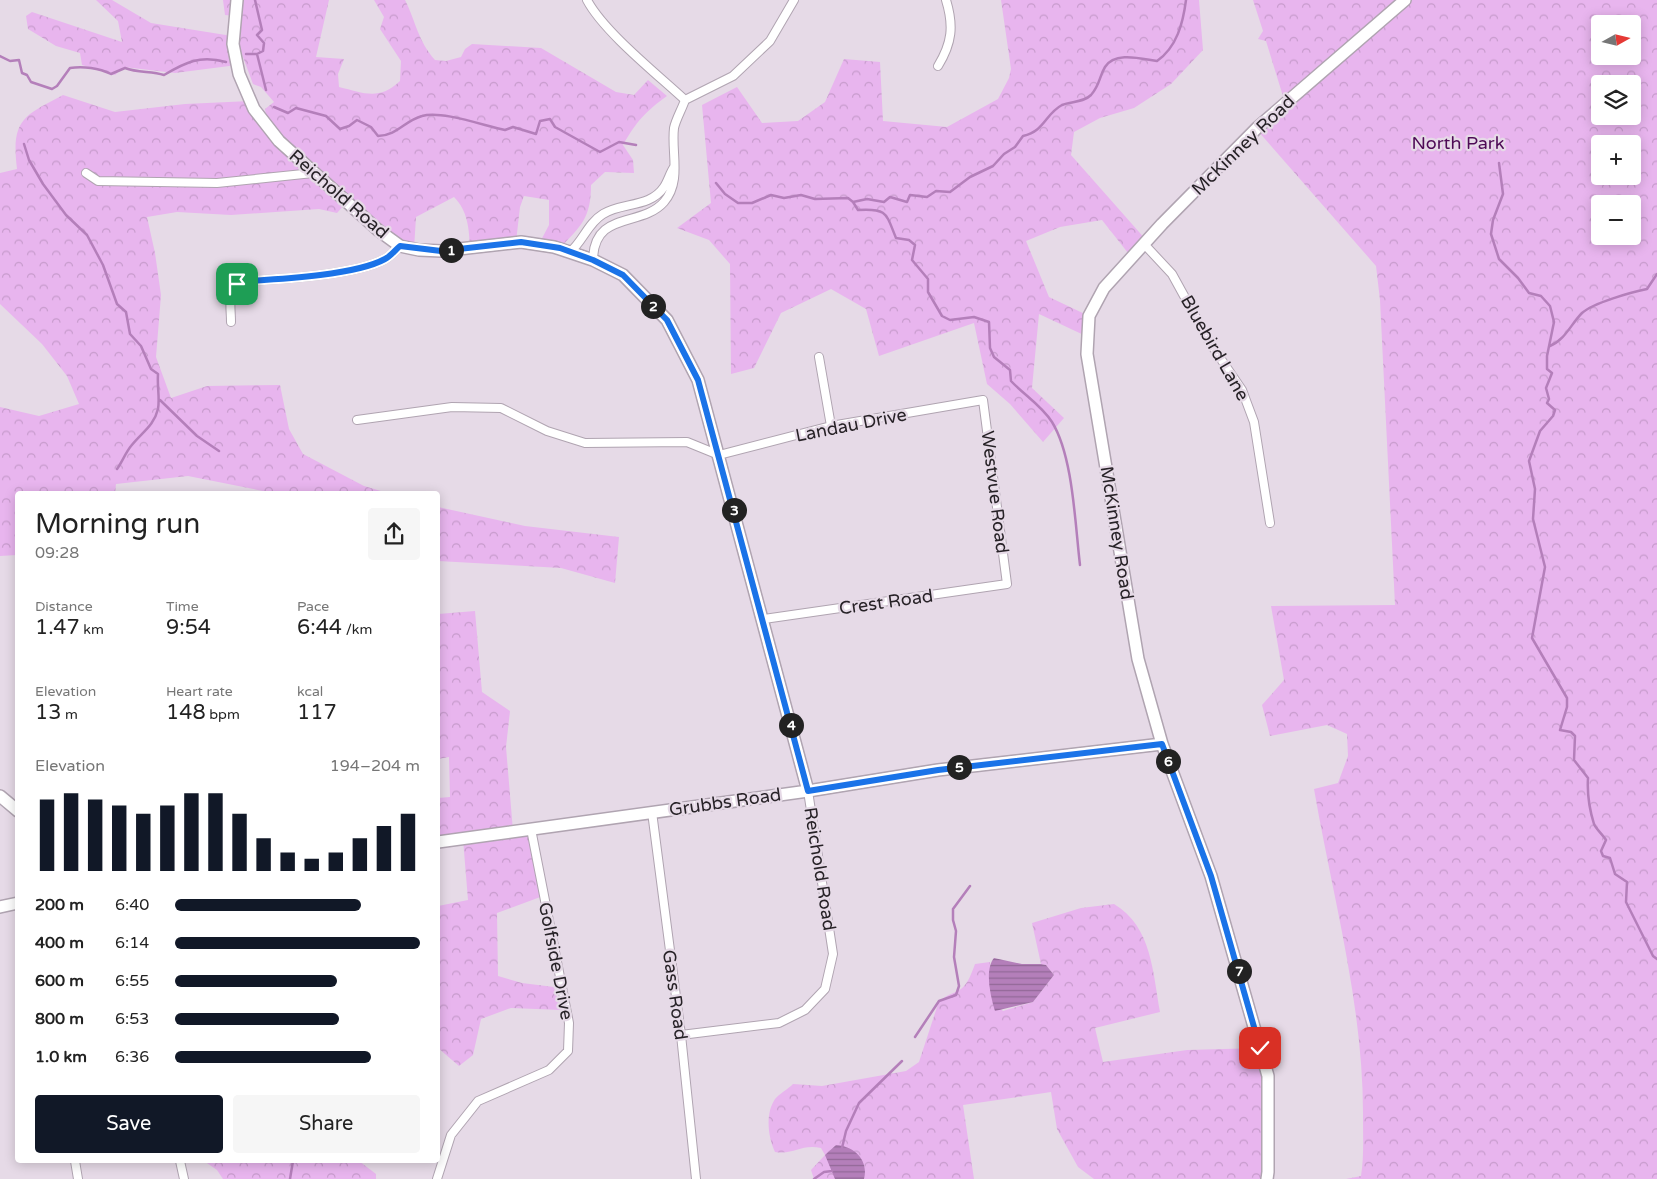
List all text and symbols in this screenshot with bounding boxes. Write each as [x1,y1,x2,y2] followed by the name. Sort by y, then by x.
[1591,15,1641,65] north arrow
[1591,15,1641,245] map controls
[1591,75,1641,125] button: layers
[1187,90,1299,200] street label: McKinney Road
[1411,132,1505,154] park label: North Park
[1591,135,1641,185] button: +
[285,145,393,243] street label: Reichold Road
[1591,195,1641,245] button: −
[438,238,464,262] pin: 1
[447,242,456,259] text: 1
[216,263,258,305] pin
[223,270,251,298] icon: arrive
[1176,291,1254,405] street label: Bluebird Lane
[640,294,666,318] pin: 2
[649,298,658,315] text: 2
[794,403,908,447] street label: Landau Drive
[977,429,1013,555] street label: Westvue Road
[1096,465,1138,601] street label: McKinney Road
[722,498,746,522] pin: 3
[730,502,739,519] text: 3
[35,507,200,541] text: Morning run
[368,508,420,560] button: share
[35,543,79,563] text: 09:28
[838,585,934,619] street label: Crest Road
[35,598,93,615] text: Distance
[166,598,199,615] text: Time
[297,598,329,615] text: Pace
[35,615,80,640] text: 1.47
[166,615,211,640] text: 9:54
[297,615,342,640] text: 6:44
[80,621,104,638] text: km
[342,621,372,638] text: /km
[35,683,96,700] text: Elevation
[166,683,233,700] text: Heart rate
[297,683,323,700] text: kcal
[35,700,61,725] text: 13
[166,700,206,725] text: 148
[297,700,337,725] text: 117
[61,706,78,723] text: m
[206,706,240,723] text: bpm
[778,712,804,738] pin: 4
[787,717,796,734] text: 4
[1156,748,1180,774] pin: 6
[1164,753,1173,770] text: 6
[946,754,972,780] pin: 5
[35,756,105,776] text: Elevation
[330,756,420,776] text: 194–204 m
[955,759,964,776] text: 5
[668,783,782,821] street label: Grubbs Road
[799,806,841,932] street label: Reichold Road
[35,895,84,915] text: 200 m
[115,895,149,915] text: 6:40
[534,900,578,1022] street label: Golfside Drive
[35,933,84,953] text: 400 m
[115,933,149,953] text: 6:14
[658,948,692,1042] street label: Gass Road
[1226,958,1252,984] pin: 7
[1235,963,1244,980] text: 7
[35,971,84,991] text: 600 m
[115,971,149,991] text: 6:55
[35,1009,84,1029] text: 800 m
[115,1009,149,1029] text: 6:53
[1239,1027,1281,1069] pin
[1246,1034,1274,1062] icon: check
[35,1047,87,1067] text: 1.0 km
[115,1047,149,1067] text: 6:36
[35,1095,223,1153] button: Save
[233,1095,420,1153] button: Share

